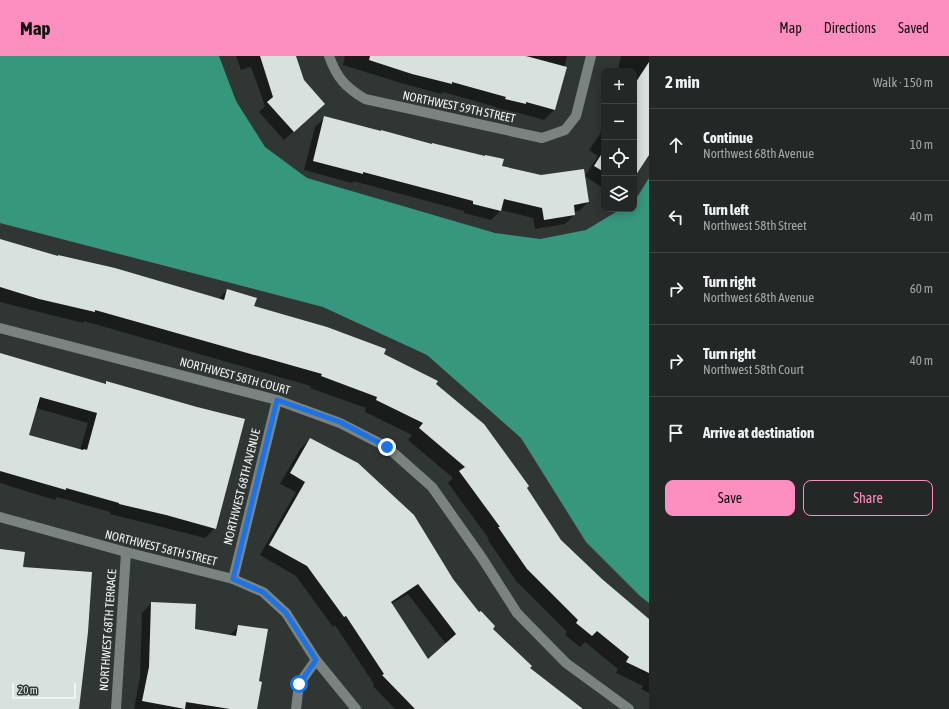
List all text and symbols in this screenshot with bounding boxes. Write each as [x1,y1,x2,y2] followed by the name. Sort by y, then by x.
[20,17,51,39] text: Map
[779,20,802,36] text: Map
[824,20,876,36] text: Directions
[898,20,929,36] text: Saved
[601,68,637,212] map controls
[601,68,637,104] button: +
[665,72,700,92] text: 2 min
[873,75,933,90] text: Walk · 150 m
[401,88,517,126] street label: NORTHWEST 59TH STREET
[601,104,637,140] button: −
[703,129,753,146] text: Continue
[665,134,687,156] icon: ahead
[910,137,933,152] text: 10 m
[601,140,637,176] button: locate
[703,146,814,161] text: Northwest 68th Avenue
[601,176,637,212] button: layers
[703,201,749,218] text: Turn left
[665,206,687,228] icon: left
[910,209,933,224] text: 40 m
[703,218,807,233] text: Northwest 58th Street
[703,273,756,290] text: Turn right
[665,278,687,300] icon: right
[910,281,933,296] text: 60 m
[703,290,814,305] text: Northwest 68th Avenue
[703,345,756,362] text: Turn right
[665,350,687,372] icon: right
[910,353,933,368] text: 40 m
[178,355,292,398] street label: NORTHWEST 58TH COURT
[703,362,804,377] text: Northwest 58th Court
[665,422,687,444] icon: arrive
[703,424,814,441] text: Arrive at destination
[221,427,263,547] street label: NORTHWEST 68TH AVENUE
[378,438,396,456] route end
[665,480,795,516] button: Save
[803,480,933,516] button: Share
[103,527,219,569] street label: NORTHWEST 58TH STREET
[97,569,119,691] street label: NORTHWEST 68TH TERRACE
[290,675,308,693] route start
[12,681,76,700] scale bar
[18,684,38,696] text: 20 m

